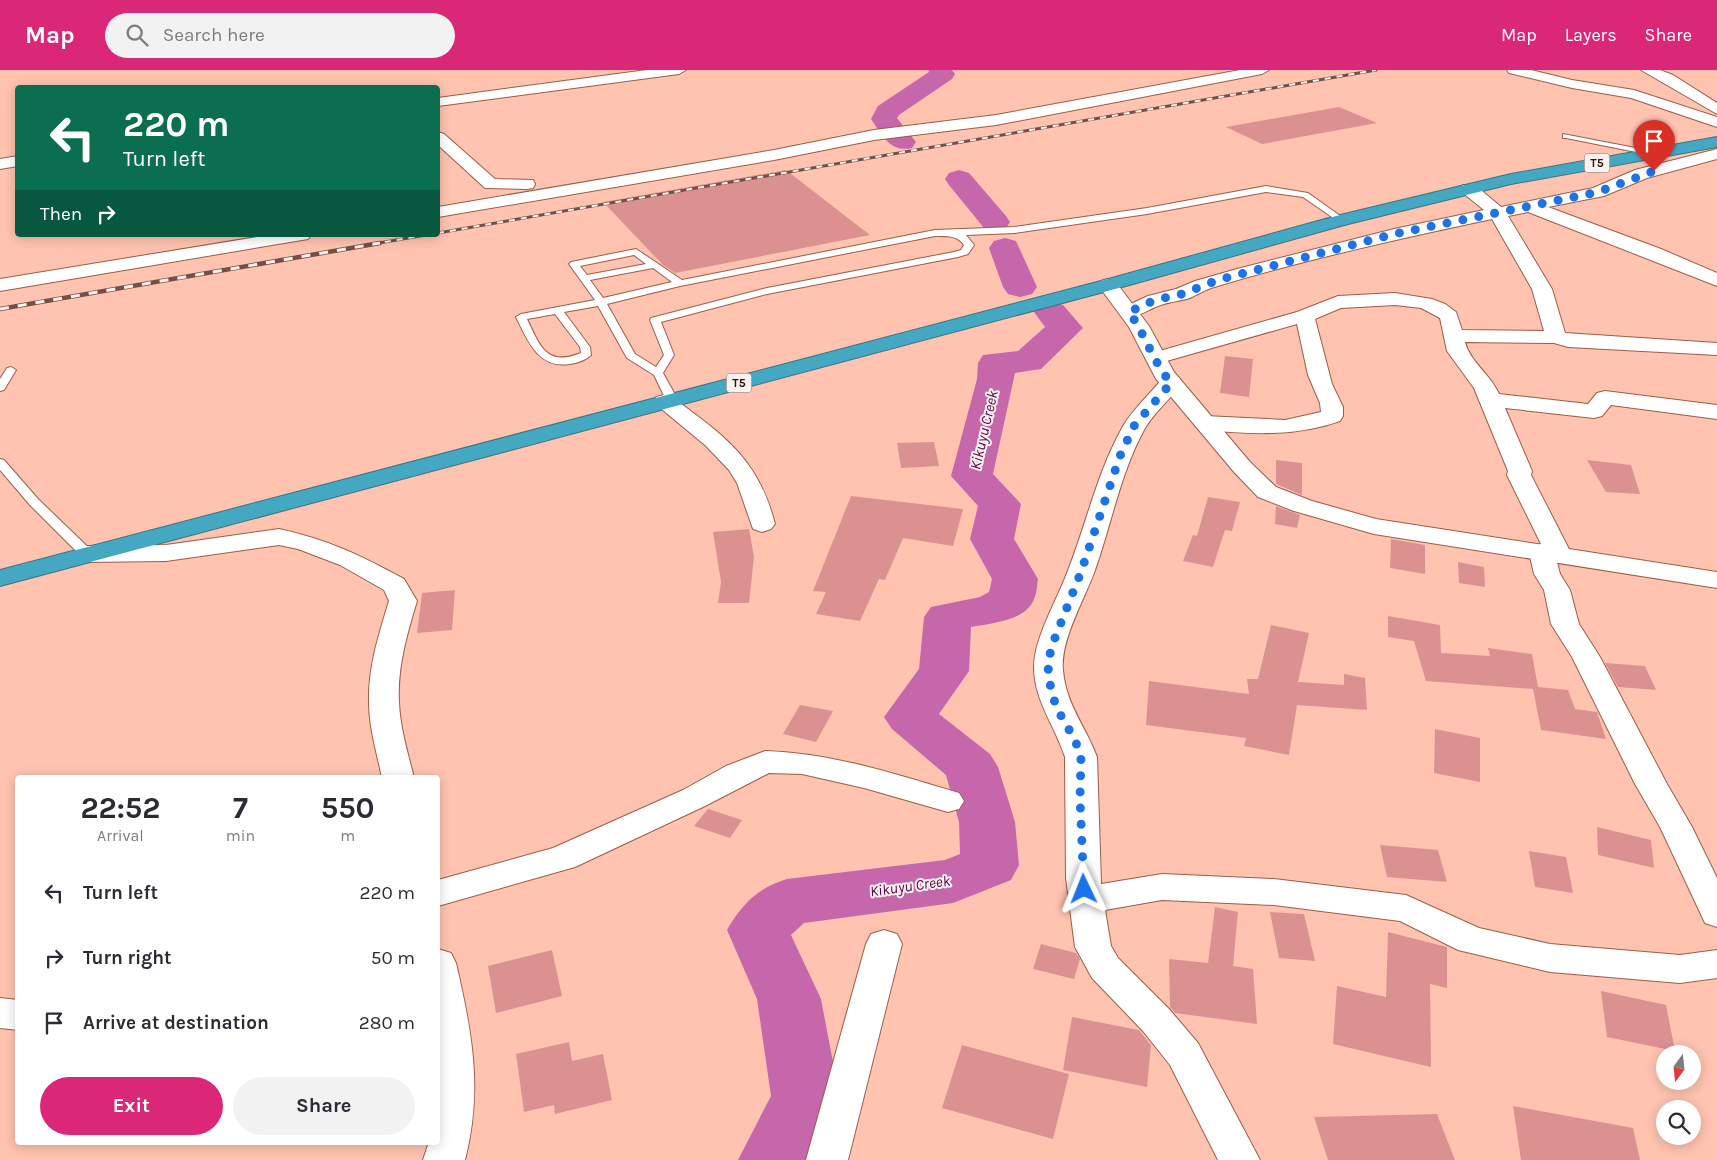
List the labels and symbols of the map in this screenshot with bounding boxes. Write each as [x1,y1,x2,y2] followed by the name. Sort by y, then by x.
[1633,120,1675,171] pin
[1584,154,1610,172] road number: T5
[726,374,752,392] road number: T5
[966,388,1002,471] water label: Kikuyu Creek
[1057,862,1109,914] position arrow
[869,871,952,901] water label: Kikuyu Creek
[1656,1045,1701,1090] north arrow

